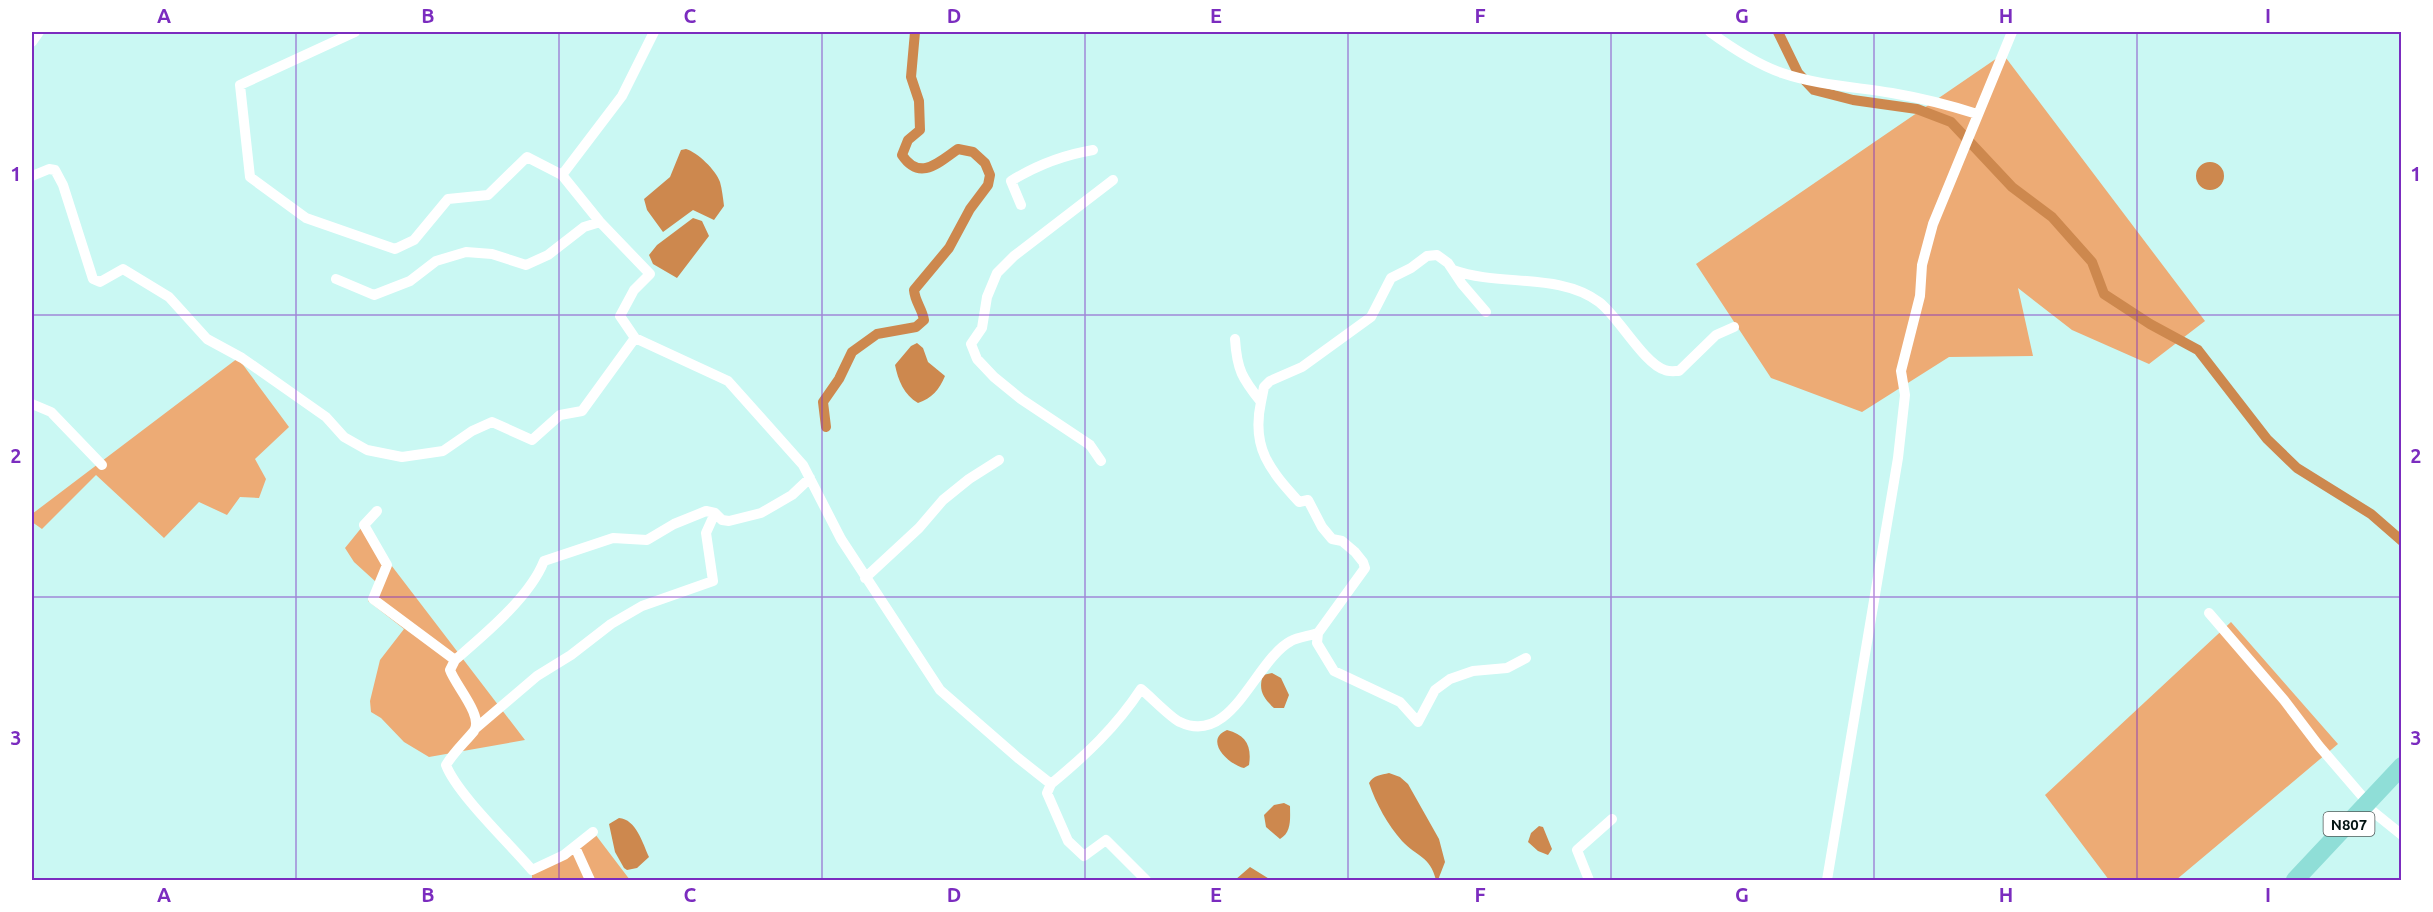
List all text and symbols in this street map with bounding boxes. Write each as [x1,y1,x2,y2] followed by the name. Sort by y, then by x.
[157,4,171,27] text: A
[421,4,435,27] text: B
[684,4,697,27] text: C
[947,4,961,27] text: D
[1210,4,1222,27] text: E
[1474,4,1486,27] text: F
[1735,4,1749,27] text: G
[1999,4,2013,27] text: H
[2265,4,2271,27] text: I
[10,162,22,185] text: 1
[2410,162,2422,185] text: 1
[10,444,22,467] text: 2
[2410,444,2422,467] text: 2
[10,726,22,749] text: 3
[2410,726,2422,749] text: 3
[2324,812,2374,836] road number: N807
[157,883,171,906] text: A
[421,883,435,906] text: B
[684,883,697,906] text: C
[947,883,961,906] text: D
[1210,883,1222,906] text: E
[1474,883,1486,906] text: F
[1735,883,1749,906] text: G
[1999,883,2013,906] text: H
[2265,883,2271,906] text: I

